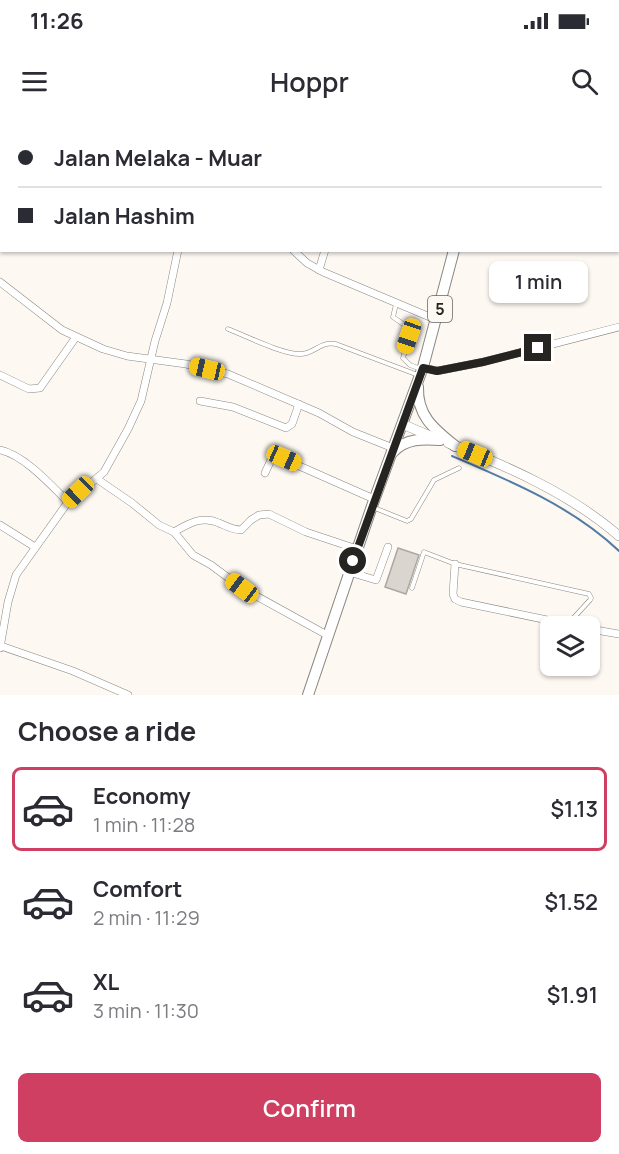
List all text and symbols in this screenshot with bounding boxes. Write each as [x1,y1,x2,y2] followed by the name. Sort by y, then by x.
[30,6,84,36] text: 11:26
[270,63,349,100] text: Hoppr
[18,65,51,98] icon: menu
[568,65,601,98] icon: search
[54,143,262,173] text: Jalan Melaka - Muar
[54,201,195,231] text: Jalan Hashim
[488,261,588,303] callout: 1 min
[515,268,562,295] text: 1 min
[428,296,452,322] road number: 5
[395,316,423,356] car
[524,334,551,361] route end
[187,356,227,382] car
[455,439,495,469] car
[264,442,304,474] car
[59,473,97,511] car
[339,547,366,574] route start
[222,570,262,606] car
[540,616,600,676] map controls
[540,616,600,676] button: layers
[18,712,196,749] text: Choose a ride
[93,781,191,811] text: Economy
[21,782,75,836] icon: car
[551,794,598,824] text: $1.13
[93,811,195,838] text: 1 min · 11:28
[93,874,182,904] text: Comfort
[21,875,75,929] icon: car
[545,887,598,917] text: $1.52
[93,904,200,931] text: 2 min · 11:29
[93,967,119,997] text: XL
[21,968,75,1022] icon: car
[547,980,598,1010] text: $1.91
[93,997,199,1024] text: 3 min · 11:30
[18,1073,601,1142] button: Confirm

